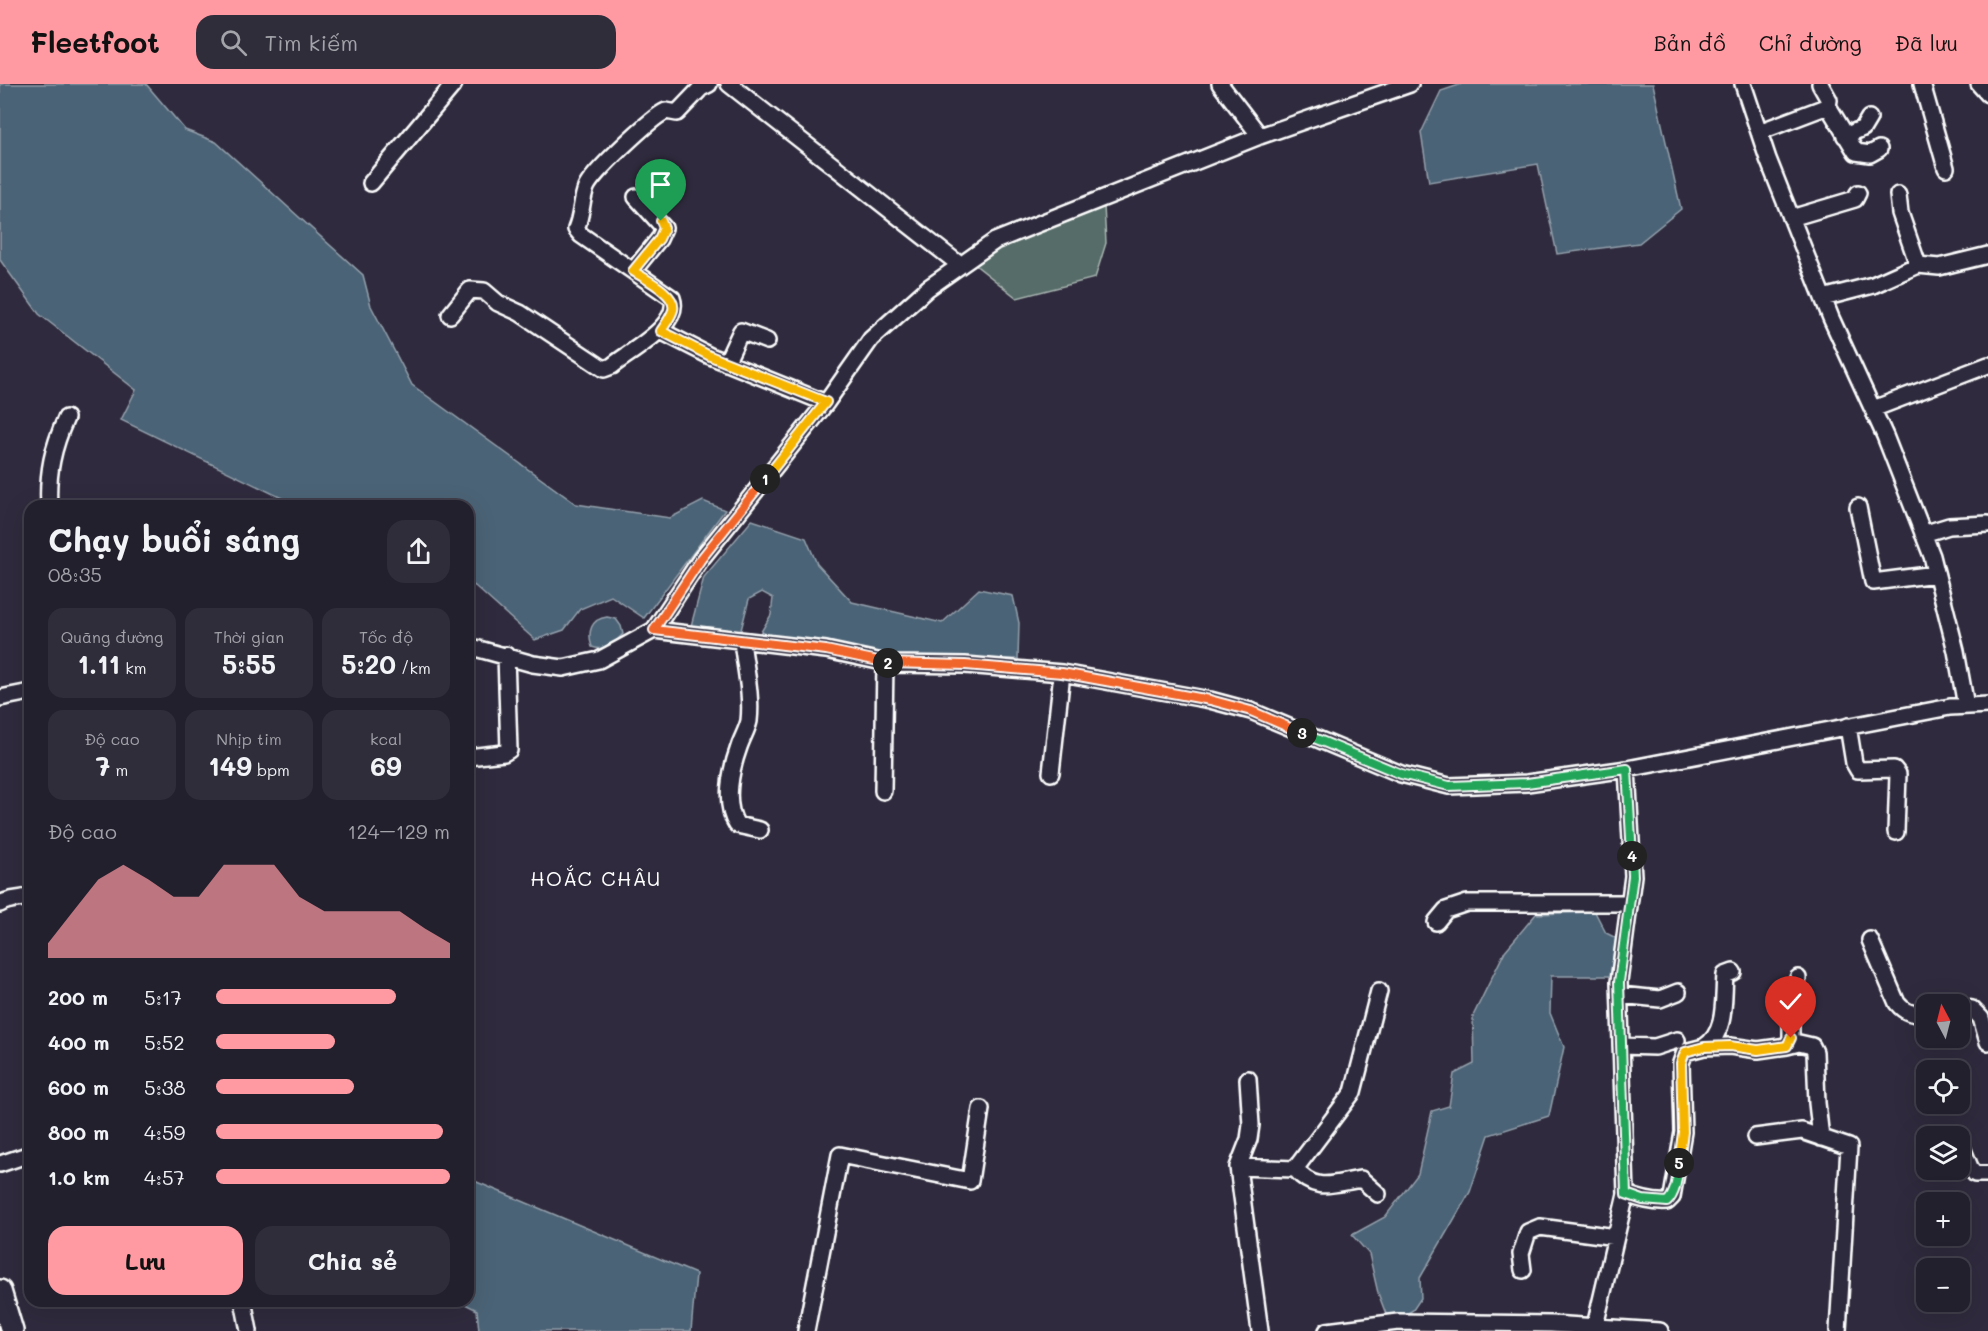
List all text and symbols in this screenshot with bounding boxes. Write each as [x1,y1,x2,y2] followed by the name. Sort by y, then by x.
[196,15,616,69] search box
[30,24,160,60] text: Fleetfoot
[217,26,250,59] icon: search
[265,28,358,57] text: Tìm kiếm
[1654,29,1726,56] text: Bản đồ
[1759,29,1862,56] text: Chỉ đường
[1895,29,1958,56] text: Đã lưu
[635,159,686,221] pin
[644,168,677,201] icon: arrive
[750,464,780,494] pin: 1
[761,468,769,489] text: 1
[48,517,300,560] text: Chạy buổi sáng
[387,520,450,583] button: share
[48,561,102,587] text: 08:35
[61,626,163,647] text: Quãng đường
[214,626,284,647] text: Thời gian
[359,626,413,647] text: Tốc độ
[78,647,120,681] text: 1.11
[222,647,276,681] text: 5:55
[341,647,396,681] text: 5:20
[873,648,903,678] pin: 2
[884,652,892,673] text: 2
[120,657,146,678] text: km
[396,657,431,678] text: /km
[1287,718,1317,748] pin: 3
[1297,722,1307,743] text: 3
[84,728,140,749] text: Độ cao
[216,728,282,749] text: Nhịp tim
[370,728,402,749] text: kcal
[96,749,110,783] text: 7
[208,749,252,783] text: 149
[370,749,402,783] text: 69
[110,759,128,780] text: m
[252,759,290,780] text: bpm
[48,818,117,844] text: Độ cao
[348,818,450,844] text: 124–129 m
[1617,841,1647,871] pin: 4
[1627,845,1637,866] text: 4
[530,865,662,891] district label: HOẮC CHÂU
[1765,976,1816,1038] pin
[48,984,108,1010] text: 200 m
[144,984,182,1010] text: 5:17
[1774,985,1807,1018] icon: check
[1916,994,1970,1048] north arrow
[1916,994,1970,1312] map controls
[48,1029,109,1055] text: 400 m
[144,1029,185,1055] text: 5:52
[1916,1060,1970,1114] button: locate
[48,1074,109,1100] text: 600 m
[144,1074,186,1100] text: 5:38
[48,1119,109,1145] text: 800 m
[144,1119,185,1145] text: 4:59
[1916,1126,1970,1180] button: layers
[1664,1148,1694,1178] pin: 5
[1674,1152,1684,1173] text: 5
[48,1164,110,1190] text: 1.0 km
[144,1164,185,1190] text: 4:57
[1916,1192,1970,1246] button: +
[48,1226,243,1295] button: Lưu
[255,1226,450,1295] button: Chia sẻ
[1916,1258,1970,1312] button: −

